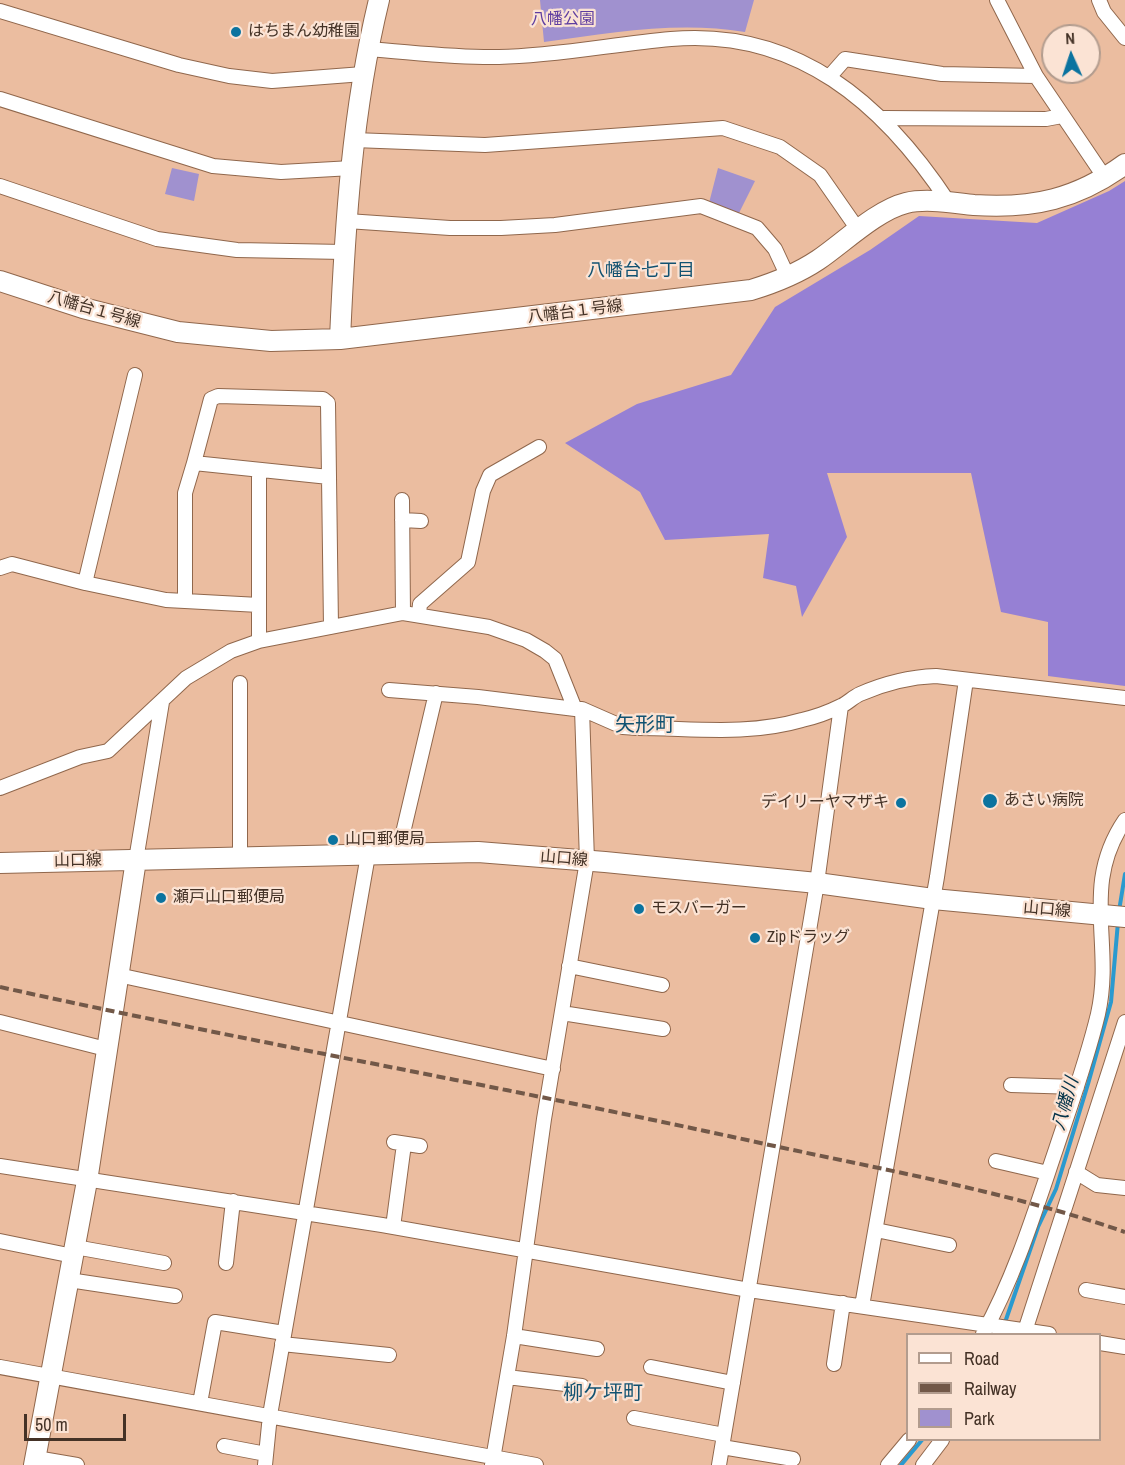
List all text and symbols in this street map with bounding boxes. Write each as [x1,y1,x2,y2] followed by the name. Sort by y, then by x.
[531,10,595,30] park label: 八幡公園
[248,22,360,42] place label: はちまん幼稚園
[1041,24,1101,84] north arrow
[229,25,243,39] marker: はちまん幼稚園
[1065,27,1075,49] text: N
[587,260,695,282] district label: 八幡台七丁目
[45,288,143,332] street label: 八幡台１号線
[526,297,624,327] street label: 八幡台１号線
[615,714,675,738] district label: 矢形町
[1004,791,1084,811] place label: あさい病院
[981,792,999,810] marker: あさい病院
[761,793,889,813] place label: デイリーヤマザキ
[894,796,908,810] marker: デイリーヤマザキ
[345,830,425,850] place label: 山口郵便局
[326,833,340,847] marker: 山口郵便局
[539,847,589,871] street label: 山口線
[54,851,102,871] street label: 山口線
[173,888,285,908] place label: 瀬戸山口郵便局
[154,891,168,905] marker: 瀬戸山口郵便局
[1022,898,1072,922] street label: 山口線
[651,899,747,919] place label: モスバーガー
[632,902,646,916] marker: モスバーガー
[767,928,850,948] place label: Zipドラッグ
[748,931,762,945] marker: Zipドラッグ
[1048,1075,1084,1133] water label: 八幡川
[906,1333,1101,1441] legend
[964,1346,999,1371] text: Road
[964,1376,1017,1401] text: Railway
[563,1382,643,1406] district label: 柳ケ坪町
[27,1402,129,1440] scale bar
[964,1406,994,1431] text: Park
[35,1412,68,1437] text: 50 m

